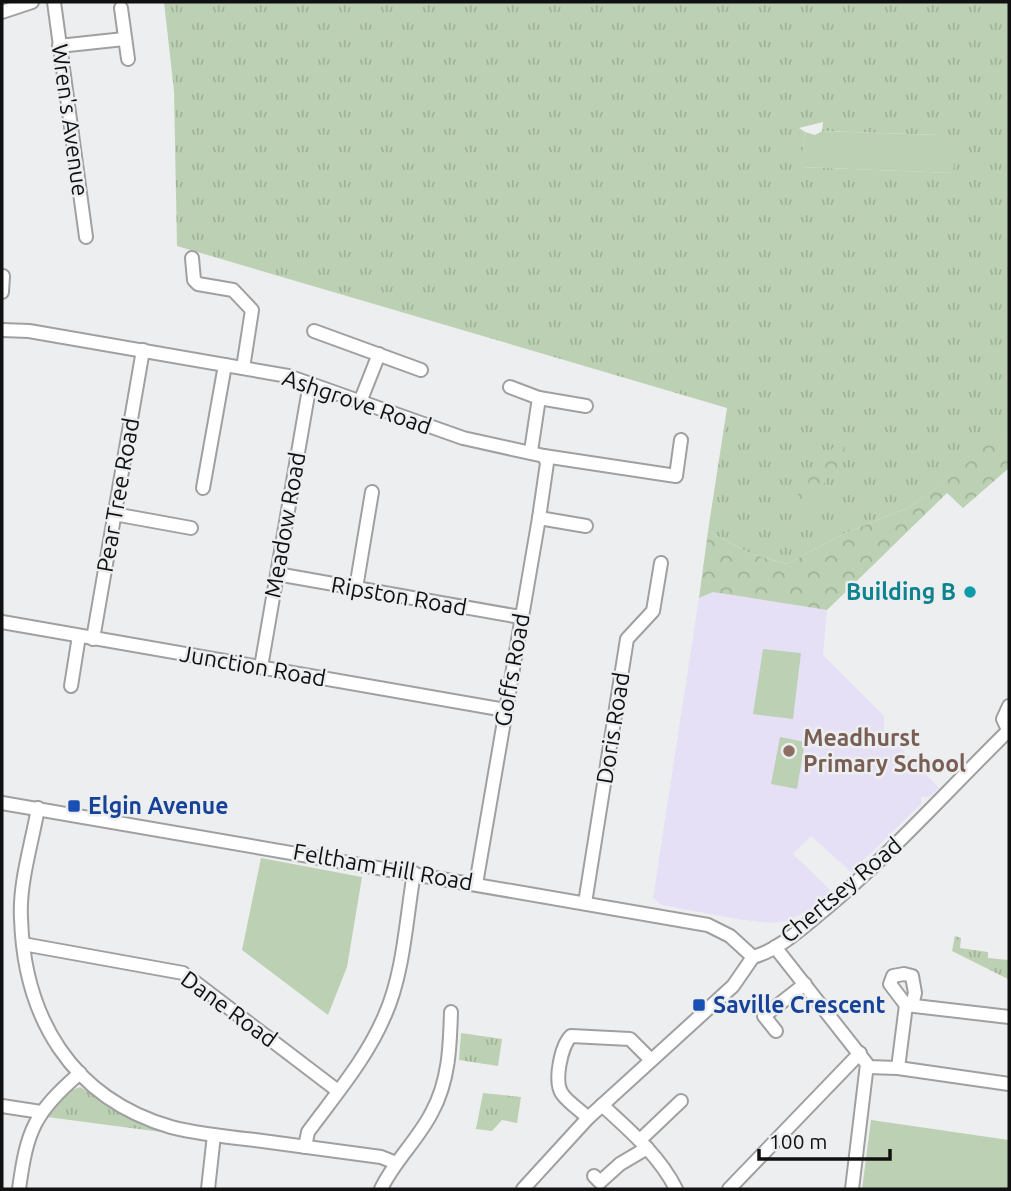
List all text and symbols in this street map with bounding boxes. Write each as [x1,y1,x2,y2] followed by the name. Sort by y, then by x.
[47,42,94,198] street label: Wren's Avenue
[279,364,435,439] street label: Ashgrove Road
[92,416,143,574] street label: Pear Tree Road
[259,450,310,600] street label: Meadow Road
[329,571,469,620] street label: Ripston Road
[846,579,956,604] place label: Building B
[962,584,978,600] marker: Building B
[489,611,534,728] street label: Goffs Road
[178,640,328,691] street label: Junction Road
[591,671,634,785] street label: Doris Road
[803,725,966,776] place label: Meadhurst Primary School
[781,743,797,759] marker: Meadhurst Primary School
[88,793,228,818] place label: Elgin Avenue
[66,798,82,814] marker: Elgin Avenue
[775,832,906,947] street label: Chertsey Road
[291,838,475,895] street label: Feltham Hill Road
[177,966,282,1052] street label: Dane Road
[713,992,885,1017] place label: Saville Crescent
[691,997,707,1013] marker: Saville Crescent
[759,1118,890,1162] scale bar
[769,1129,827,1153] text: 100 m

